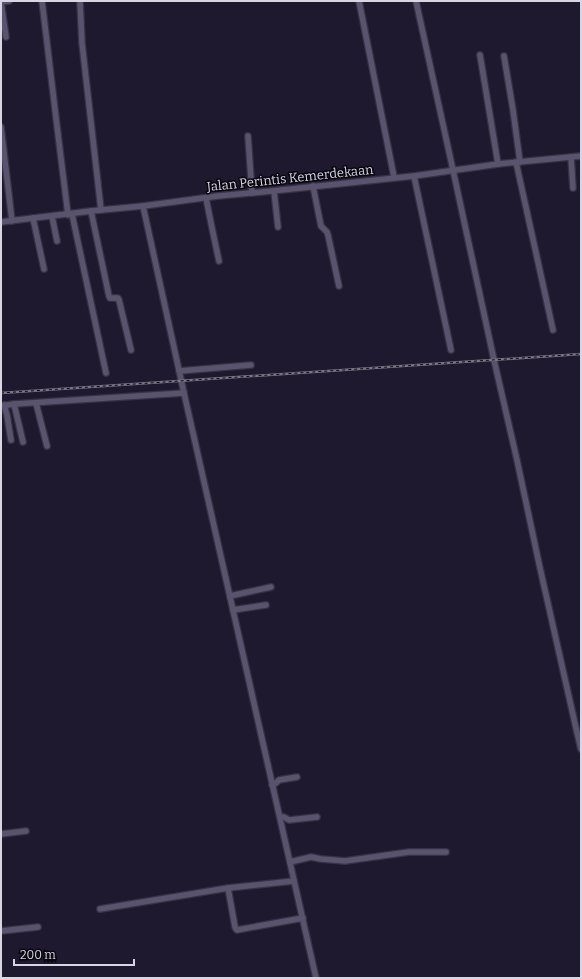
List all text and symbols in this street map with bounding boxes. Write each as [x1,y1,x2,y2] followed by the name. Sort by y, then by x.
[205,162,375,194] street label: Jalan Perintis Kemerdekaan
[14,941,134,967] scale bar
[20,948,56,962] text: 200 m

